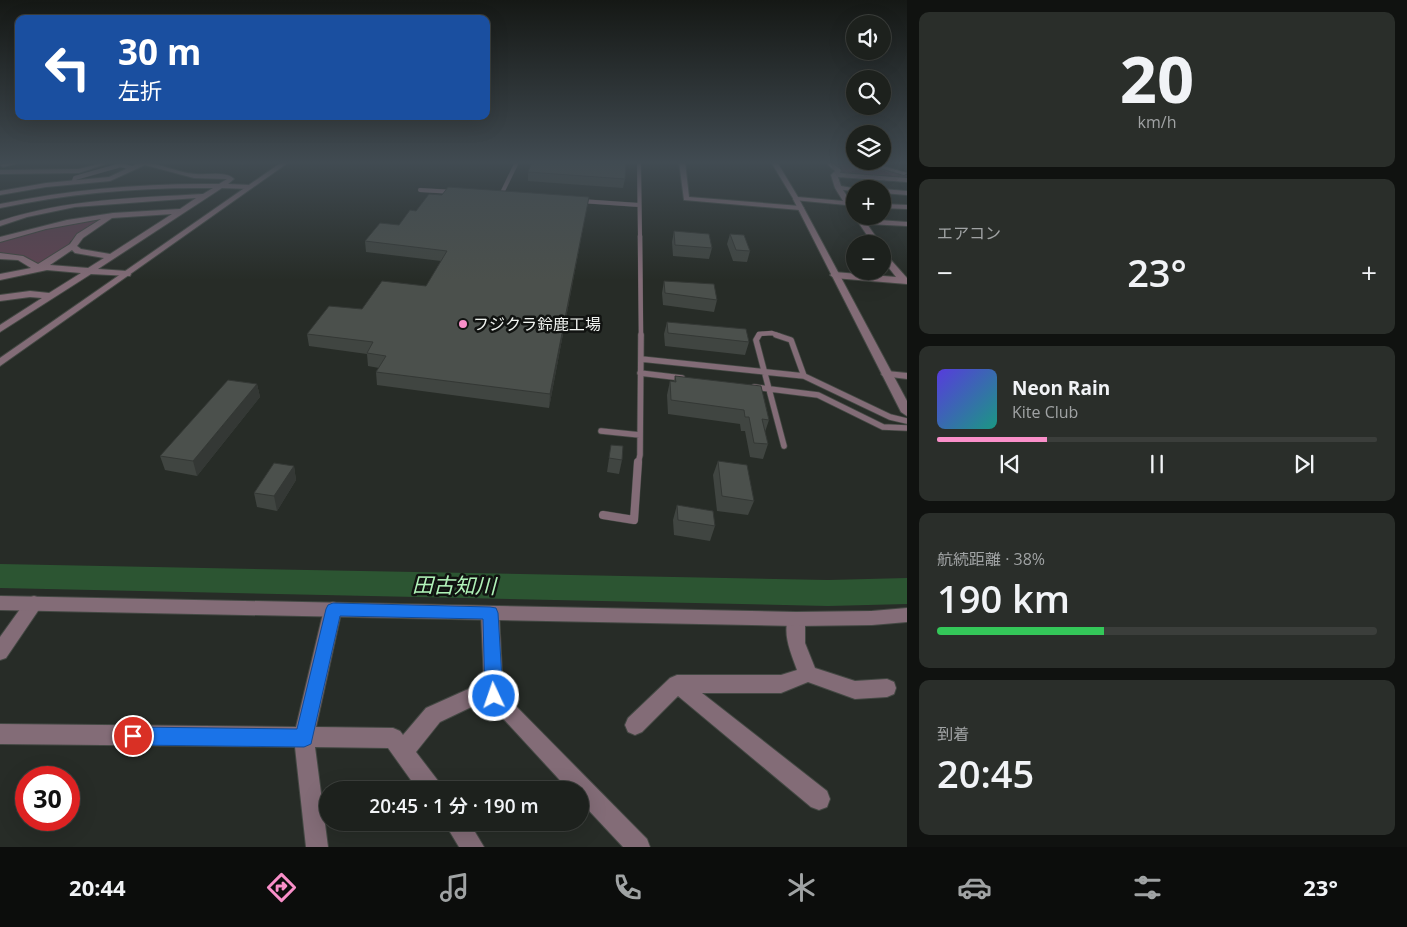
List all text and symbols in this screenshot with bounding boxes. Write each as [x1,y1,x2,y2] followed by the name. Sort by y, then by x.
[846,15,891,280] map controls
[846,15,891,60] button: sound
[118,28,201,75] text: 30 m
[1120,34,1194,122] text: 20
[35,35,100,100] icon: left
[846,70,891,115] button: search
[118,75,162,105] text: 左折
[1138,111,1176,133] text: km/h
[846,125,891,170] button: layers
[846,180,891,225] button: +
[937,222,1001,244] text: エアコン
[846,235,891,280] button: −
[1127,246,1187,298] text: 23°
[937,253,953,291] text: −
[1361,253,1377,291] text: +
[473,313,601,335] place label: フジクラ鈴鹿工場
[457,318,469,330] marker: フジクラ鈴鹿工場
[1012,375,1110,401] text: Neon Rain
[1012,401,1078,423] text: Kite Club
[996,450,1024,478] icon: previous
[1143,450,1171,478] icon: pause
[1290,450,1318,478] icon: next
[937,548,1045,570] text: 航続距離 · 38%
[412,570,498,600] water label: 田古知川
[937,572,1070,624] text: 190 km
[467,669,519,721] position arrow
[112,715,154,757] pin
[119,722,147,750] icon: arrive
[937,723,969,745] text: 到着
[937,747,1034,799] text: 20:45
[15,766,80,831] speed limit sign: 30
[369,793,539,819] text: 20:45 · 1 分 · 190 m
[264,870,299,905] icon: directions
[437,870,472,905] icon: music
[610,870,645,905] icon: phone
[784,870,819,905] icon: climate
[957,870,992,905] icon: car
[1130,870,1165,905] icon: filters
[69,872,126,902] text: 20:44
[1303,872,1338,902] text: 23°

